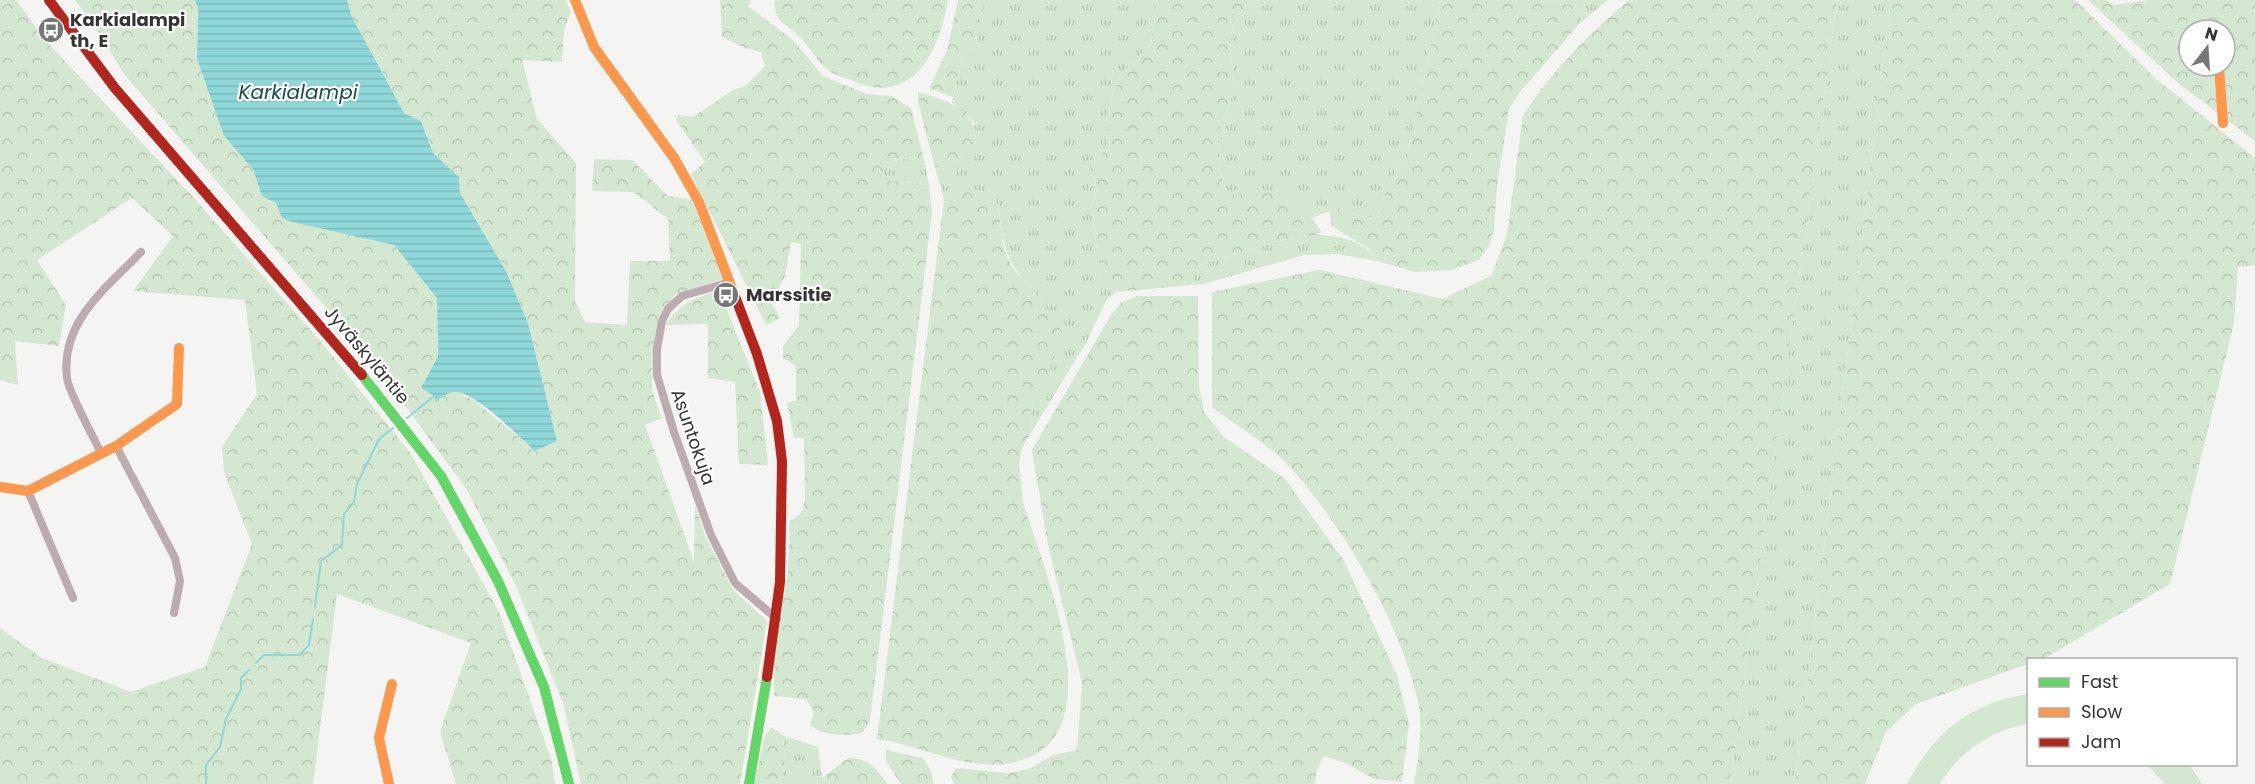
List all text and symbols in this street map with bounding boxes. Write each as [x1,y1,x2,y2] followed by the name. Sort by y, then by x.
[70,7,185,53] place label: Karkialampi th, E
[36,15,66,45] bus stop icon: Karkialampi th, E
[2177,18,2237,78] north arrow
[2202,21,2220,47] text: N
[238,78,359,106] water label: Karkialampi
[711,280,741,310] bus stop icon: Marssitie
[746,282,832,307] place label: Marssitie
[319,300,416,409] street label: Jyväskyläntie
[665,385,722,488] street label: Asuntokuja
[2027,658,2237,766] legend
[2081,669,2118,694] text: Fast
[2081,699,2123,724] text: Slow
[2081,729,2121,754] text: Jam

